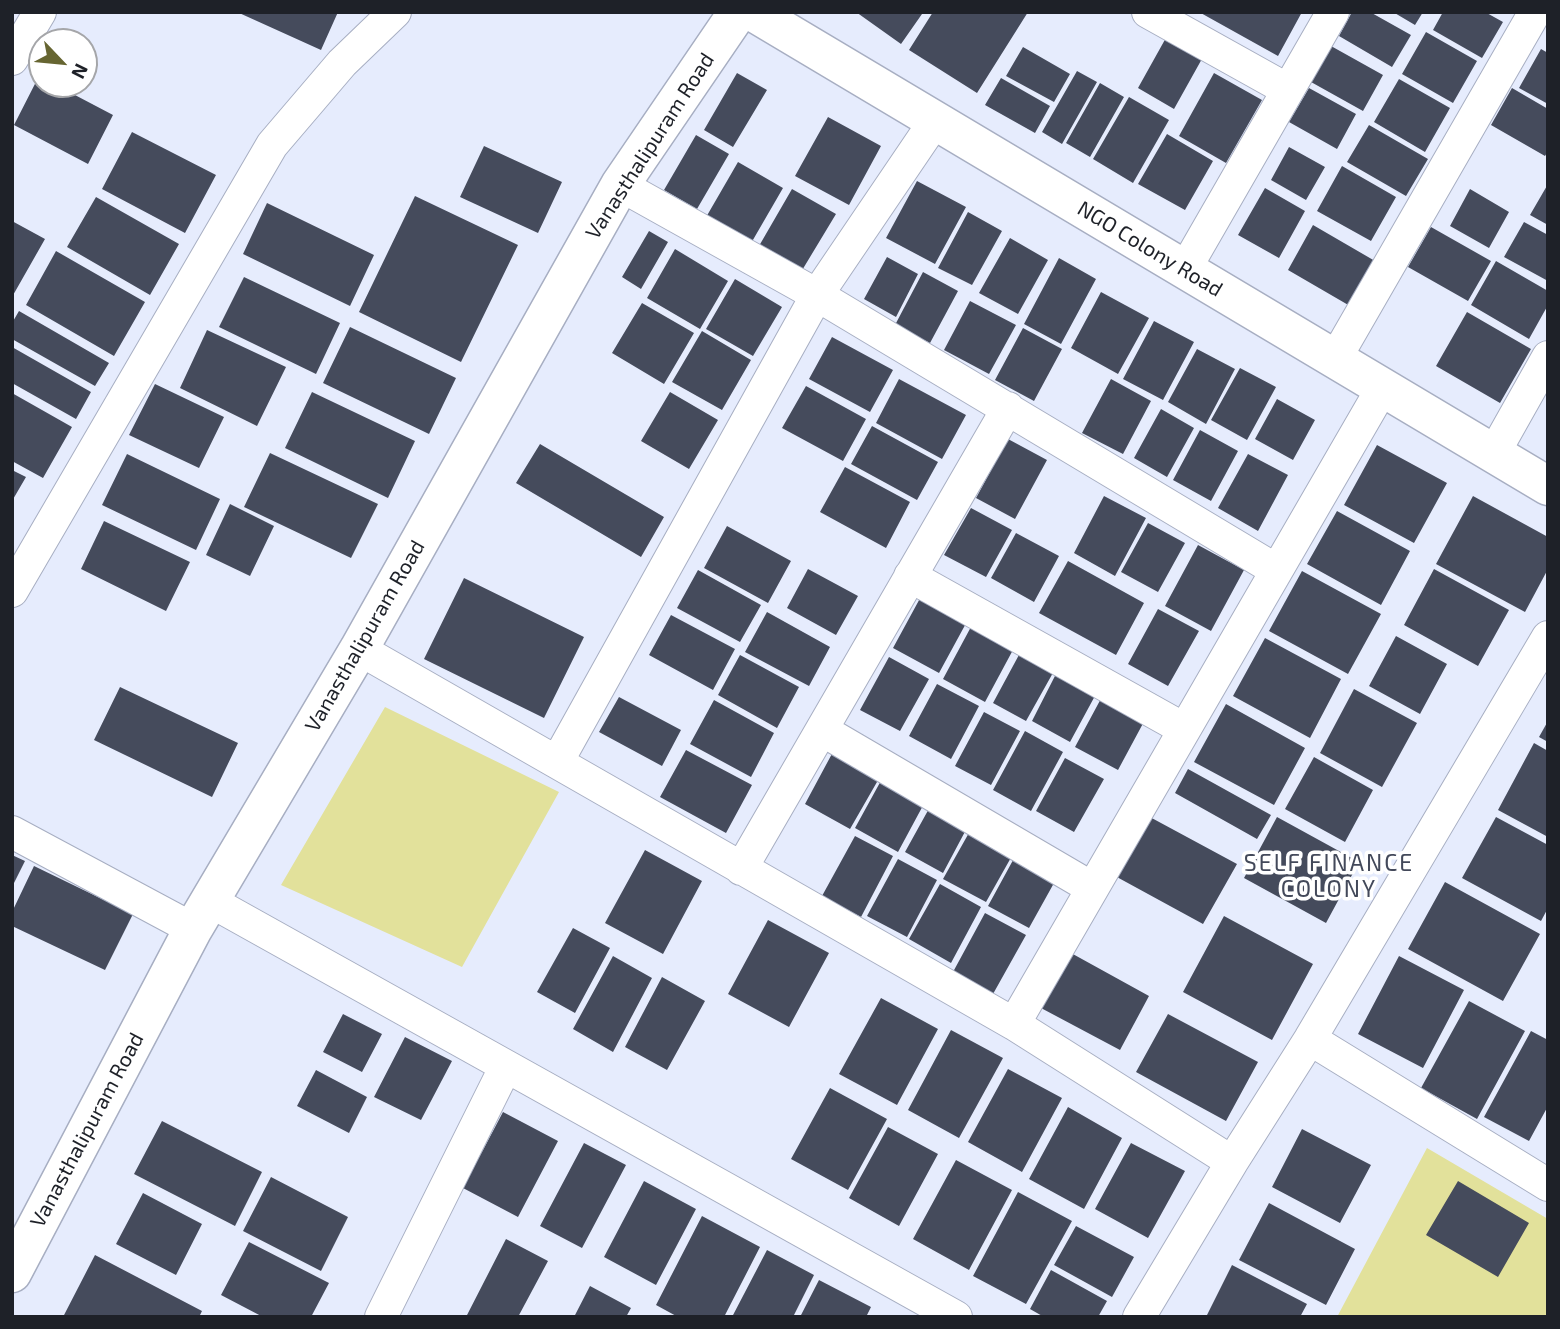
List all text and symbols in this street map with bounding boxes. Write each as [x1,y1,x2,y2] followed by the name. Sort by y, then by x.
[28,28,98,98] north arrow
[580,48,720,244] street label: Vanasthalipuram Road
[67,60,94,83] text: N
[1073,196,1227,302] street label: NGO Colony Road
[300,536,430,736] street label: Vanasthalipuram Road
[1245,849,1413,903] district label: SELF FINANCE COLONY
[25,1028,149,1232] street label: Vanasthalipuram Road

